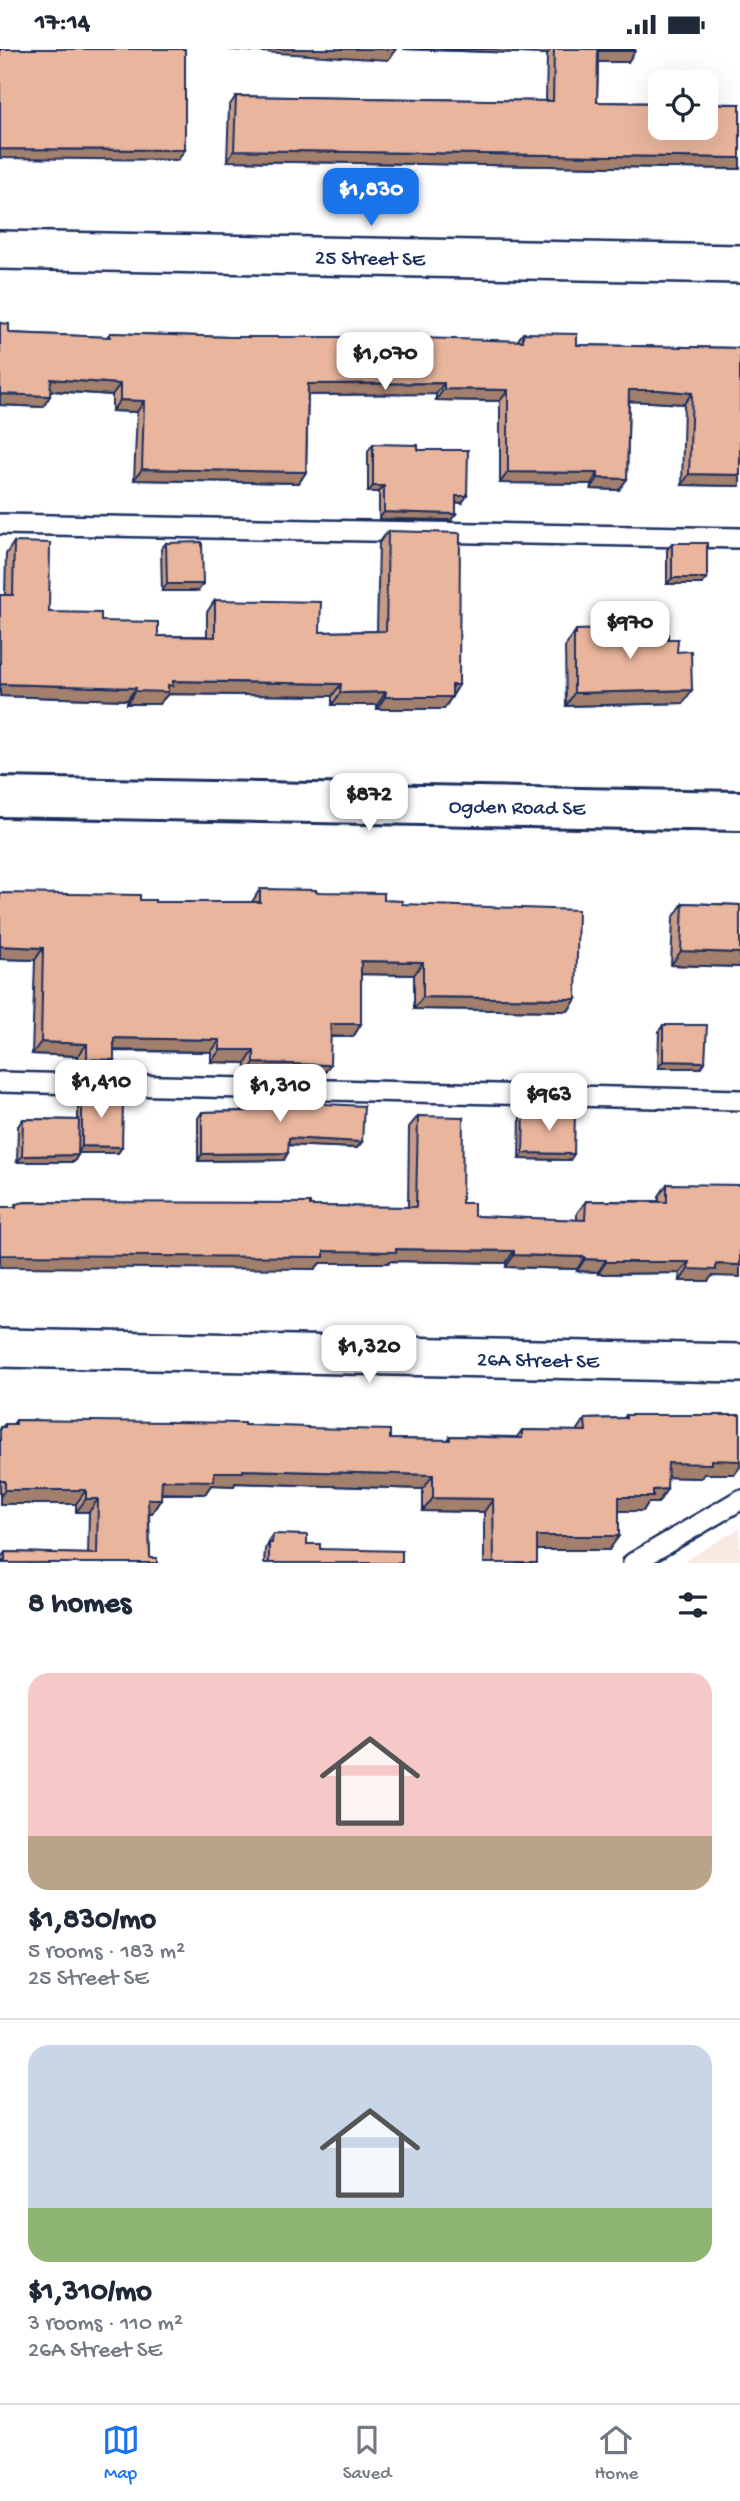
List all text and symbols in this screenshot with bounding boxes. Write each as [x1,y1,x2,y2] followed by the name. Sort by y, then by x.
[35,9,90,40] text: 17:14
[648,70,718,140] map controls
[648,70,718,140] button: locate
[314,169,428,228] pin: $1,830
[339,177,403,204] text: $1,830
[315,247,426,274] street label: 25 Street SE
[328,333,442,392] pin: $1,070
[353,341,417,368] text: $1,070
[589,601,671,661] pin: $970
[607,610,653,637] text: $970
[328,773,410,833] pin: $872
[346,782,392,809] text: $872
[449,796,586,823] street label: Ogden Road SE
[44,1061,158,1120] pin: $1,410
[223,1065,337,1124] pin: $1,310
[71,1069,131,1096] text: $1,410
[249,1073,311,1100] text: $1,310
[508,1073,590,1133] pin: $963
[526,1082,572,1109] text: $963
[312,1325,426,1385] pin: $1,320
[337,1334,401,1361] text: $1,320
[477,1349,600,1376] street label: 26A Street SE
[674,1586,712,1624] icon: filters
[28,1588,131,1623] text: 8 homes
[307,1718,433,1844] icon: home
[28,1904,156,1939] text: $1,830/mo
[28,1939,185,1966] text: 5 rooms · 183 m²
[28,1966,149,1993] text: 25 Street SE
[307,2090,433,2216] icon: home
[28,2276,152,2311] text: $1,310/mo
[28,2311,183,2338] text: 3 rooms · 110 m²
[28,2338,162,2365] text: 26A Street SE
[102,2421,140,2486] tab: Map
[343,2421,391,2486] tab: Saved
[594,2421,638,2486] tab: Home

